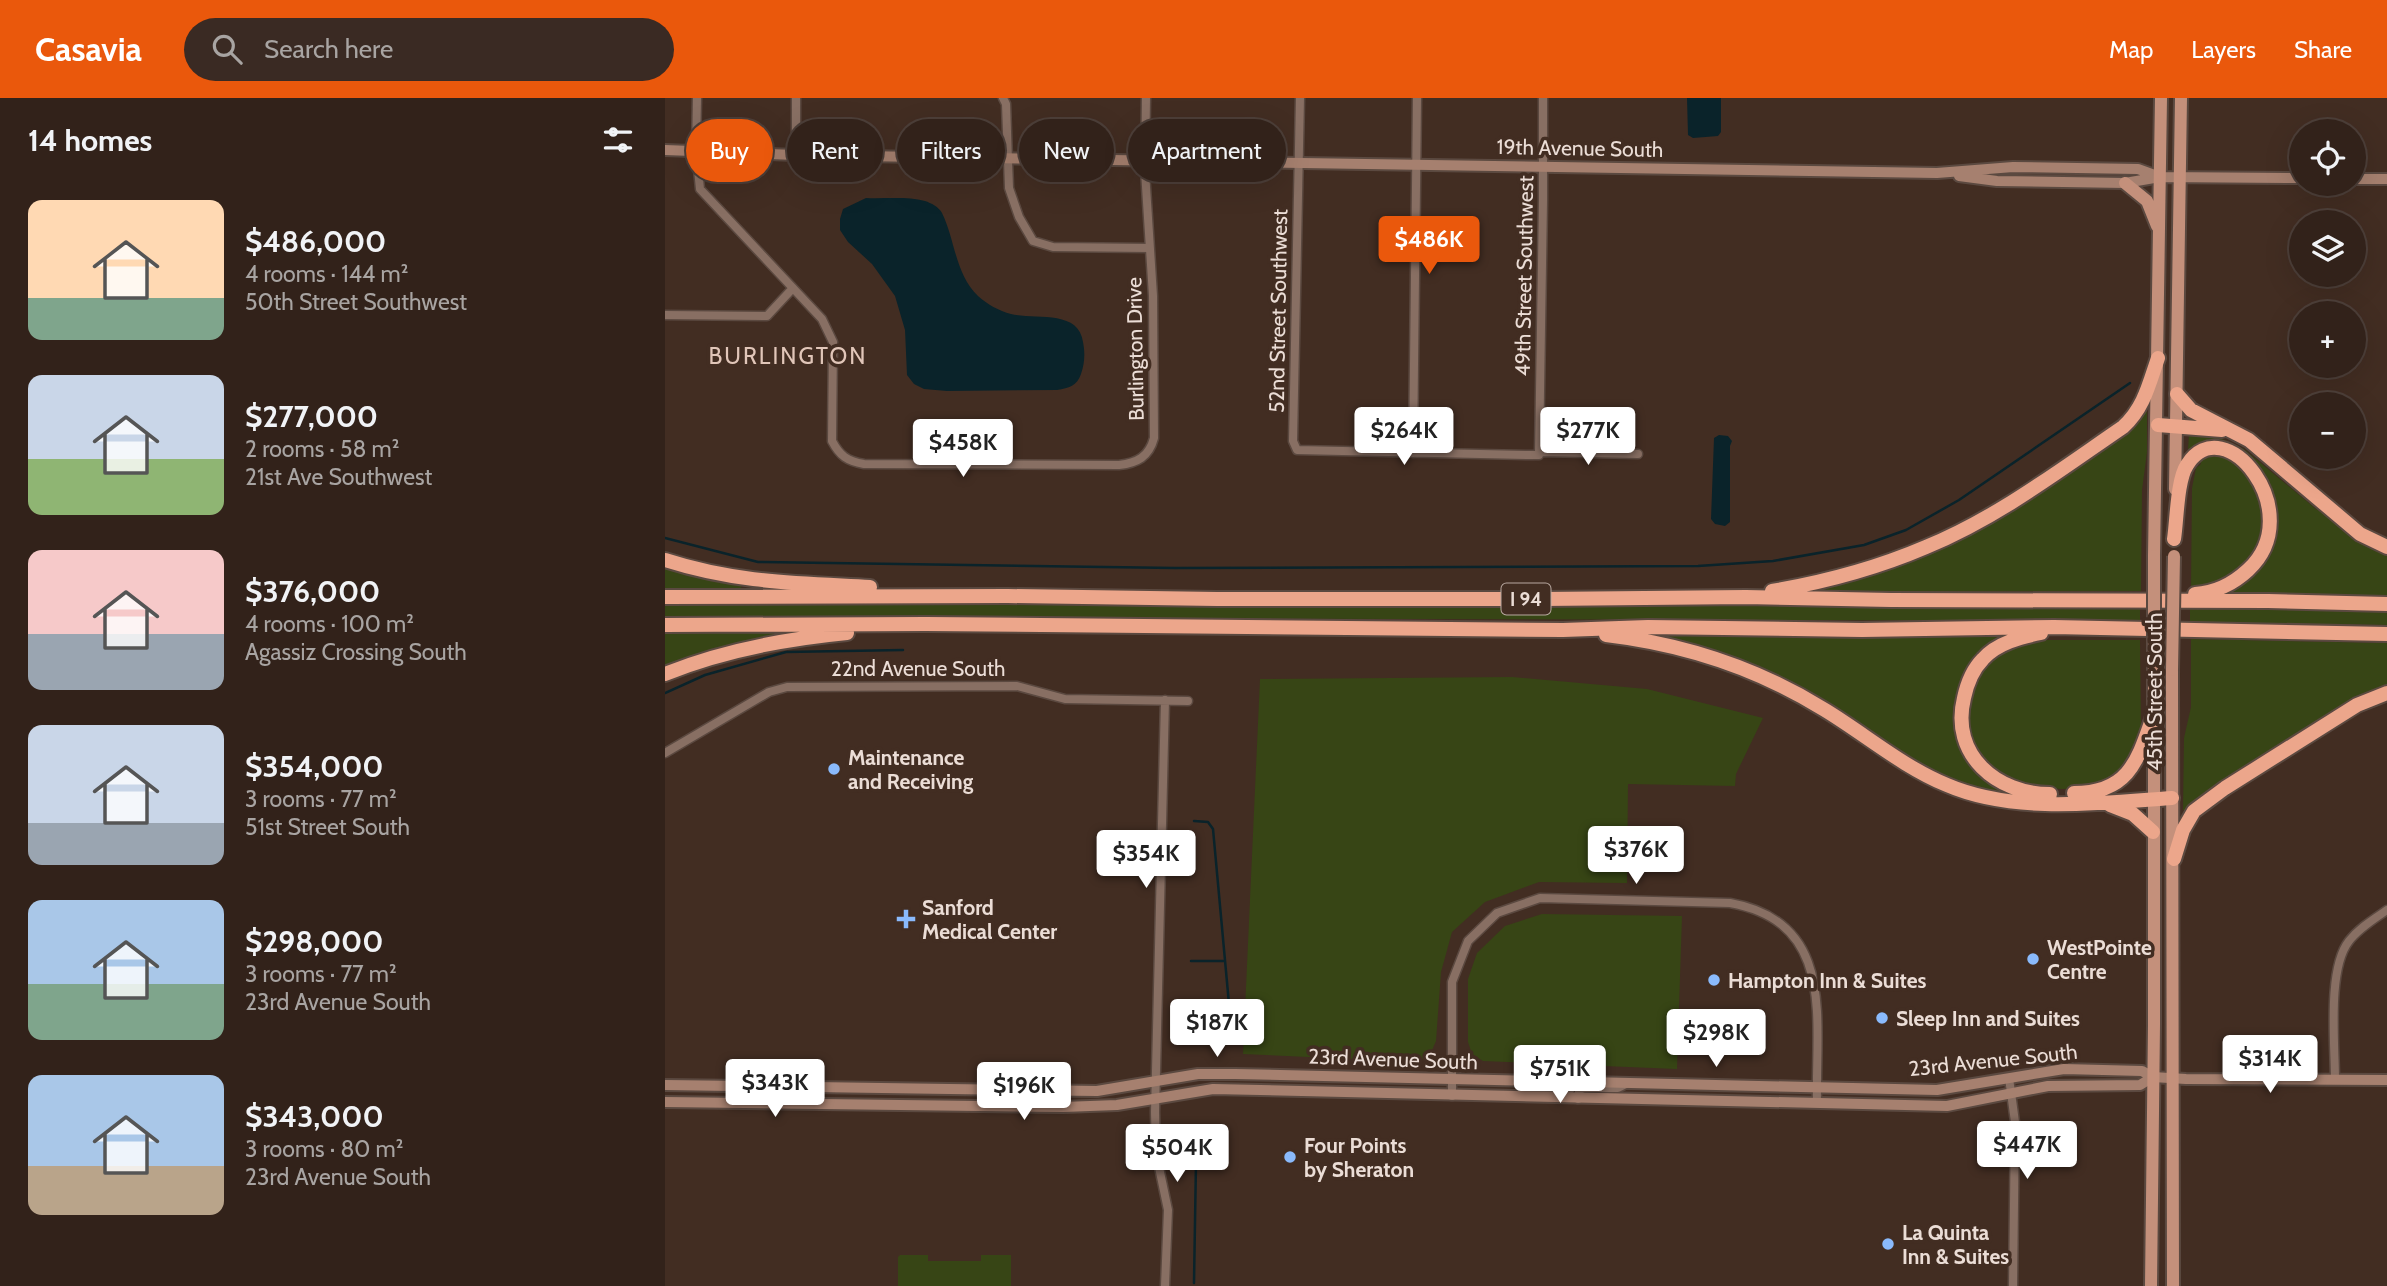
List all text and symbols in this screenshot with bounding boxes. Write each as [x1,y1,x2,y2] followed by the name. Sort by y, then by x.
[184,18,674,81] search box
[35,29,142,69] text: Casavia
[208,30,246,68] icon: search
[264,33,393,65] text: Search here
[2109,35,2153,64] text: Map
[2191,35,2256,64] text: Layers
[2294,35,2352,64] text: Share
[686,119,773,182] chip: Buy
[787,119,883,182] chip: Rent
[897,119,1005,182] chip: Filters
[1019,119,1114,182] chip: New
[1128,119,1286,182] chip: Apartment
[2289,119,2366,469] map controls
[2289,119,2366,196] button: locate
[599,121,637,159] icon: filters
[28,122,152,159] text: 14 homes
[1497,134,1663,162] street label: 19th Avenue South
[1510,175,1538,377] street label: 49th Street Southwest
[1264,209,1292,413] street label: 52nd Street Southwest
[2289,210,2366,287] button: layers
[1380,216,1478,276] pin: $486K
[245,223,386,260] text: $486,000
[1395,225,1463,253] text: $486K
[84,228,168,312] icon: home
[245,260,408,288] text: 4 rooms · 144 m²
[1121,277,1149,421] street label: Burlington Drive
[245,288,467,316] text: 50th Street Southwest
[2289,301,2366,378] button: +
[709,342,867,370] district label: BURLINGTON
[2289,392,2366,469] button: −
[245,398,378,435] text: $277,000
[84,403,168,487] icon: home
[1355,408,1453,467] pin: $264K
[1539,408,1637,467] pin: $277K
[1370,416,1438,444] text: $264K
[1556,416,1620,444] text: $277K
[914,420,1012,479] pin: $458K
[929,428,997,456] text: $458K
[245,435,399,463] text: 2 rooms · 58 m²
[245,463,432,491] text: 21st Ave Southwest
[245,573,380,610] text: $376,000
[84,578,168,662] icon: home
[1501,584,1551,614] road number: I 94
[245,610,414,638] text: 4 rooms · 100 m²
[2142,613,2167,771] street label: 45th Street South
[245,638,467,666] text: Agassiz Crossing South
[831,656,1005,681] street label: 22nd Avenue South
[848,745,974,794] place label: Maintenance and Receiving
[245,748,384,785] text: $354,000
[84,753,168,837] icon: home
[826,761,842,777] marker: Maintenance and Receiving
[245,785,397,813] text: 3 rooms · 77 m²
[245,813,410,841] text: 51st Street South
[1587,826,1685,886] pin: $376K
[1097,830,1195,890] pin: $354K
[1604,835,1668,863] text: $376K
[1113,839,1179,867] text: $354K
[922,895,1057,944] place label: Sanford Medical Center
[896,909,916,929] marker: Sanford Medical Center
[245,923,383,960] text: $298,000
[84,928,168,1012] icon: home
[2047,935,2152,984] place label: WestPointe Centre
[2025,951,2041,967] marker: WestPointe Centre
[245,960,397,988] text: 3 rooms · 77 m²
[1728,968,1926,993] place label: Hampton Inn & Suites
[1706,972,1722,988] marker: Hampton Inn & Suites
[245,988,431,1016] text: 23rd Avenue South
[1168,1000,1266,1059] pin: $187K
[1896,1006,2080,1031] place label: Sleep Inn and Suites
[1186,1008,1248,1036] text: $187K
[1667,1010,1765,1069] pin: $298K
[1874,1010,1890,1026] marker: Sleep Inn and Suites
[1683,1018,1749,1046] text: $298K
[2221,1035,2319,1095] pin: $314K
[1907,1039,2079,1081] street label: 23rd Avenue South
[1308,1044,1478,1074] street label: 23rd Avenue South
[2239,1044,2301,1072] text: $314K
[1511,1046,1609,1105] pin: $751K
[1530,1054,1590,1082] text: $751K
[726,1060,824,1119] pin: $343K
[975,1062,1073,1122] pin: $196K
[742,1068,808,1096] text: $343K
[993,1071,1055,1099] text: $196K
[245,1098,384,1135] text: $343,000
[84,1103,168,1187] icon: home
[1978,1122,2076,1181] pin: $447K
[1128,1124,1226,1184] pin: $504K
[1993,1130,2061,1158] text: $447K
[1142,1133,1212,1161] text: $504K
[1304,1133,1414,1182] place label: Four Points by Sheraton
[245,1135,403,1163] text: 3 rooms · 80 m²
[1282,1149,1298,1165] marker: Four Points by Sheraton
[245,1163,431,1191] text: 23rd Avenue South
[1902,1220,2009,1269] place label: La Quinta Inn & Suites
[1880,1236,1896,1252] marker: La Quinta Inn & Suites

